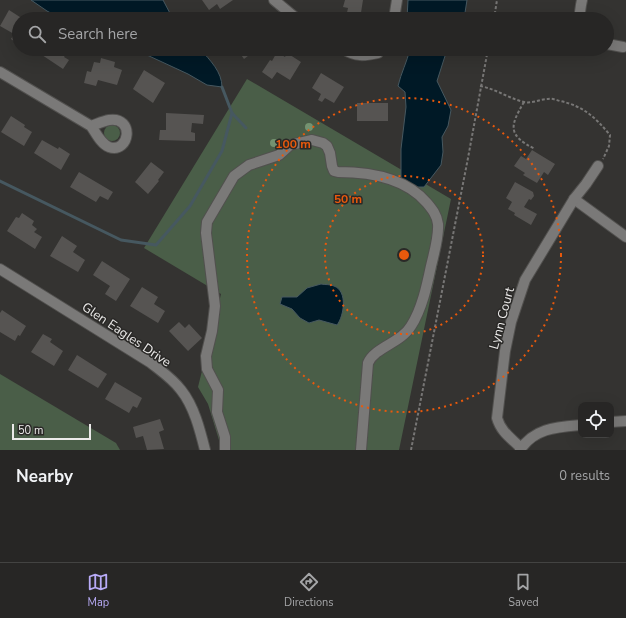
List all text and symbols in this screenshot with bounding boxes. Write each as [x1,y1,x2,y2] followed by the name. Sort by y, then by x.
[12,12,614,56] search box
[26,23,48,45] icon: search
[58,24,138,44] text: Search here
[275,136,311,152] text: 100 m
[334,191,362,207] text: 50 m
[397,248,411,262] centre of rings
[485,285,519,351] street label: Lynn Court
[78,298,175,371] street label: Glen Eagles Drive
[578,402,614,438] map controls
[578,402,614,438] button: locate
[12,422,91,441] scale bar
[18,423,43,438] text: 50 m
[16,465,73,488] text: Nearby
[559,467,610,485] text: 0 results
[87,571,109,610] tab: Map
[284,571,334,610] tab: Directions
[508,571,539,610] tab: Saved

